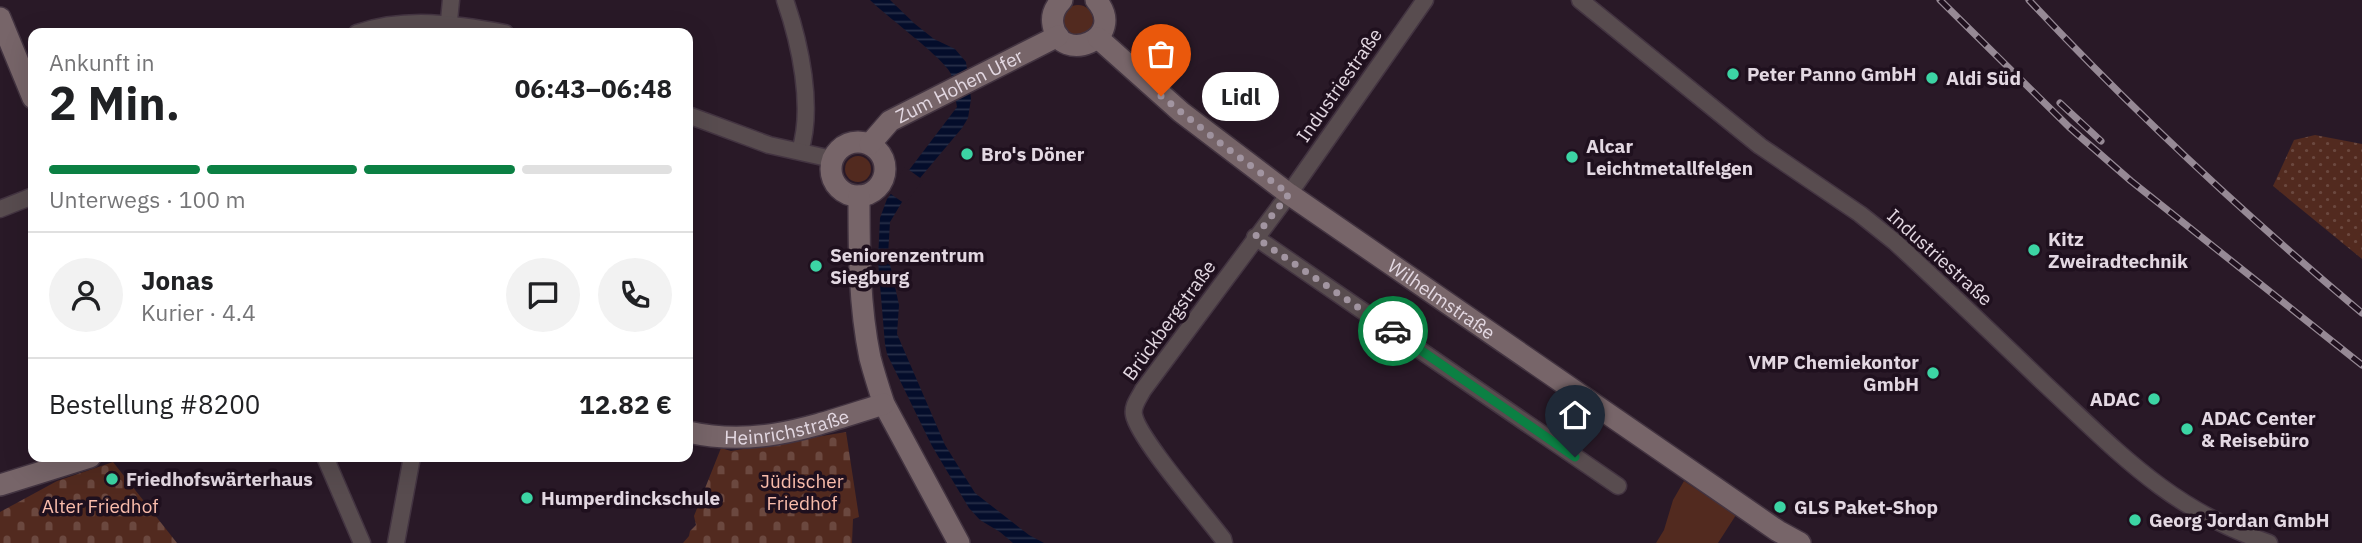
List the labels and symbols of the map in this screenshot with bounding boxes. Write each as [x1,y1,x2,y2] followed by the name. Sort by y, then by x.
[1291,23,1387,147] street label: Industriestraße
[1131,24,1191,96] pin
[891,44,1027,128] street label: Zum Hohen Ufer
[1747,62,1917,86] place label: Peter Panno GmbH
[1725,66,1741,82] marker: Peter Panno GmbH
[1946,66,2021,90] place label: Aldi Süd
[1924,70,1940,86] marker: Aldi Süd
[1203,72,1280,120] callout: Lidl
[1586,134,1753,180] place label: Alcar Leichtmetallfelgen
[981,142,1085,166] place label: Bro's Döner
[959,146,975,162] marker: Bro's Döner
[1564,149,1580,165] marker: Alcar Leichtmetallfelgen
[1882,203,1998,311] street label: Industriestraße
[2048,227,2188,273] place label: Kitz Zweiradtechnik
[2026,242,2042,258] marker: Kitz Zweiradtechnik
[830,243,984,289] place label: Seniorenzentrum Siegburg
[1383,254,1500,345] street label: Wilhelmstraße
[1117,255,1221,385] street label: Brückbergstraße
[808,258,824,274] marker: Seniorenzentrum Siegburg
[1358,296,1428,366] courier
[1749,350,1919,396] place label: VMP Chemiekontor GmbH
[1925,365,1941,381] marker: VMP Chemiekontor GmbH
[1545,385,1605,457] pin
[2090,387,2140,411] place label: ADAC
[2146,391,2162,407] marker: ADAC
[724,404,852,449] street label: Heinrichstraße
[2201,406,2316,452] place label: ADAC Center & Reisebüro
[2179,421,2195,437] marker: ADAC Center & Reisebüro
[126,467,313,491] place label: Friedhofswärterhaus
[760,469,844,515] park label: Jüdischer Friedhof
[104,471,120,487] marker: Friedhofswärterhaus
[541,486,720,510] place label: Humperdinckschule
[519,490,535,506] marker: Humperdinckschule
[42,494,158,518] park label: Alter Friedhof
[1794,495,1938,519] place label: GLS Paket-Shop
[1772,499,1788,515] marker: GLS Paket-Shop
[2149,508,2330,532] place label: Georg Jordan GmbH
[2127,512,2143,528] marker: Georg Jordan GmbH

